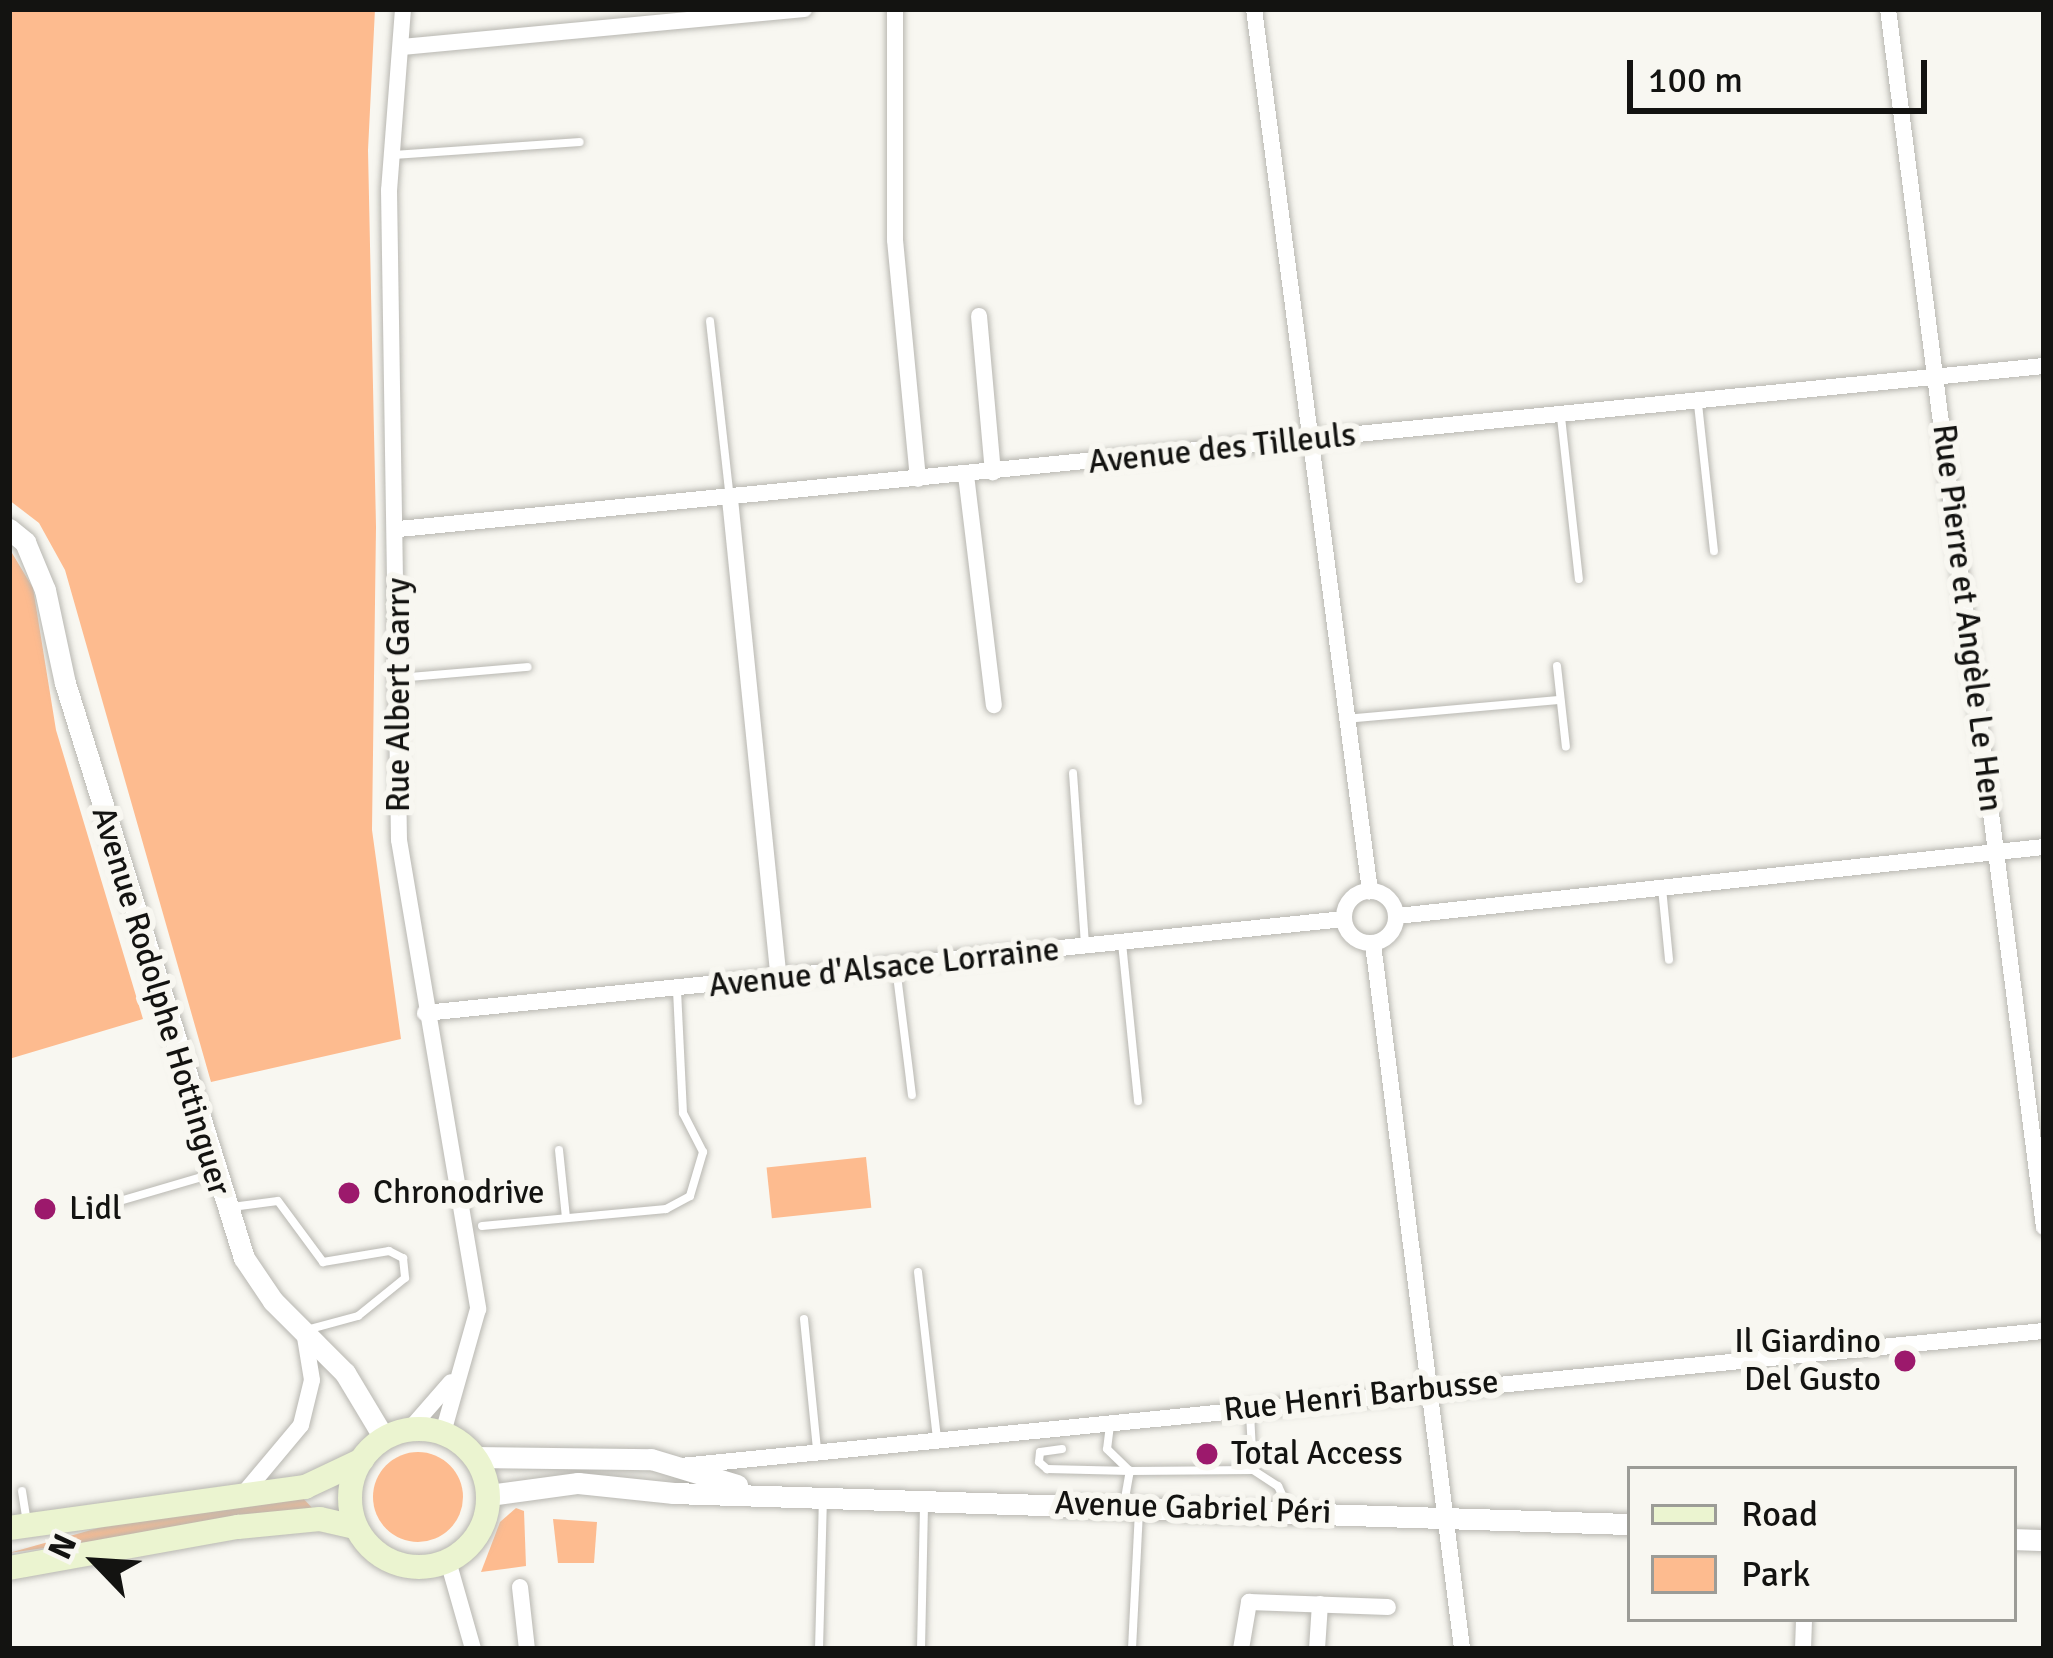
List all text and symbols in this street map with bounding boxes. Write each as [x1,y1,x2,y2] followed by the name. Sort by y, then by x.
[1633,36,1933,110] scale bar
[1648,58,1743,103] text: 100 m
[1086,415,1358,483] street label: Avenue des Tilleuls
[1924,422,2010,814] street label: Rue Pierre et Angèle Le Hen
[379,578,419,812] street label: Rue Albert Garry
[83,802,239,1200] street label: Avenue Rodolphe Hottinguer
[707,930,1061,1006] street label: Avenue d'Alsace Lorraine
[373,1173,545,1213] place label: Chronodrive
[336,1180,362,1206] marker: Chronodrive
[69,1189,122,1229] place label: Lidl
[32,1196,58,1222] marker: Lidl
[1734,1322,1881,1400] place label: Il Giardino Del Gusto
[1892,1348,1918,1374] marker: Il Giardino Del Gusto
[1222,1362,1500,1430] street label: Rue Henri Barbusse
[1231,1434,1403,1474] place label: Total Access
[1194,1441,1220,1467] marker: Total Access
[1627,1466,2017,1622] legend
[1054,1483,1332,1533] street label: Avenue Gabriel Péri
[1741,1492,1818,1537] text: Road
[36,1502,156,1622] north arrow
[39,1528,86,1566] text: N
[1741,1552,1810,1597] text: Park

